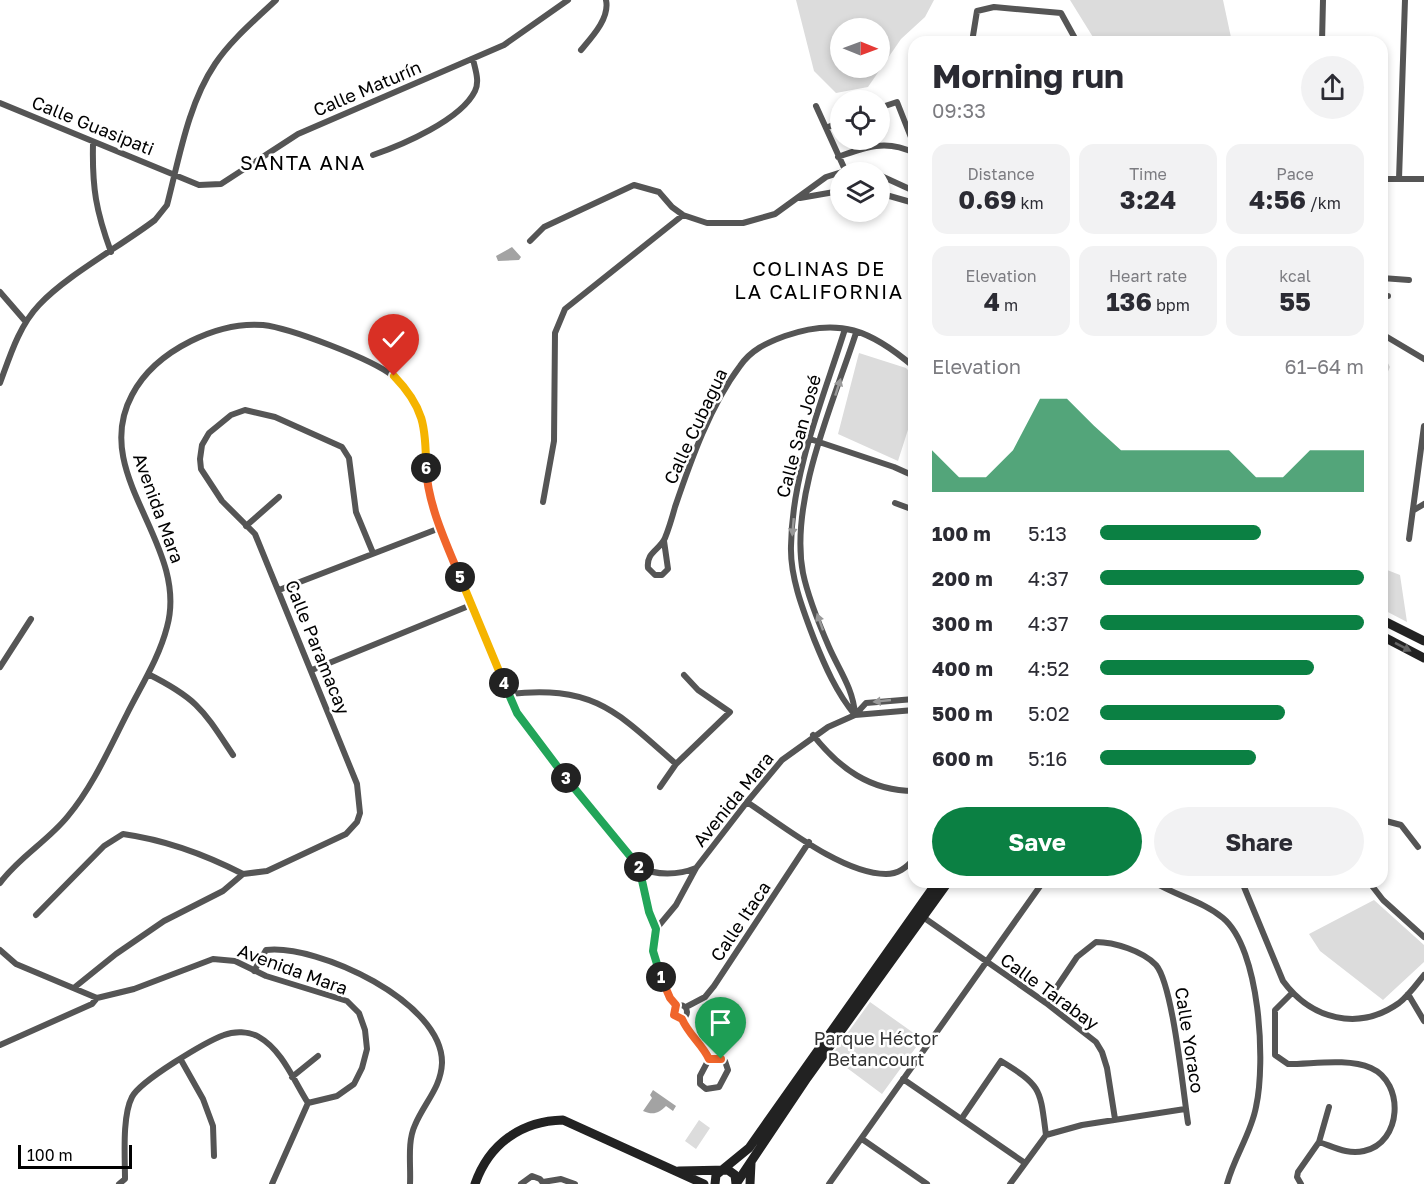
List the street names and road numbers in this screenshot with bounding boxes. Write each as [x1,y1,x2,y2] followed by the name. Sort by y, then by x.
[310,55,424,121] street label: Calle Maturín
[29,90,157,160] street label: Calle Guasipati
[659,365,731,487] street label: Calle Cubagua
[771,372,825,500] street label: Calle San José
[129,450,189,566] street label: Avenida Mara
[281,576,355,718] street label: Calle Paramacay
[688,747,778,851] street label: Avenida Mara
[705,877,775,965] street label: Calle Itaca
[235,939,351,999] street label: Avenida Mara
[996,948,1104,1034] street label: Calle Tarabay
[1171,985,1209,1095] street label: Calle Yoraco

